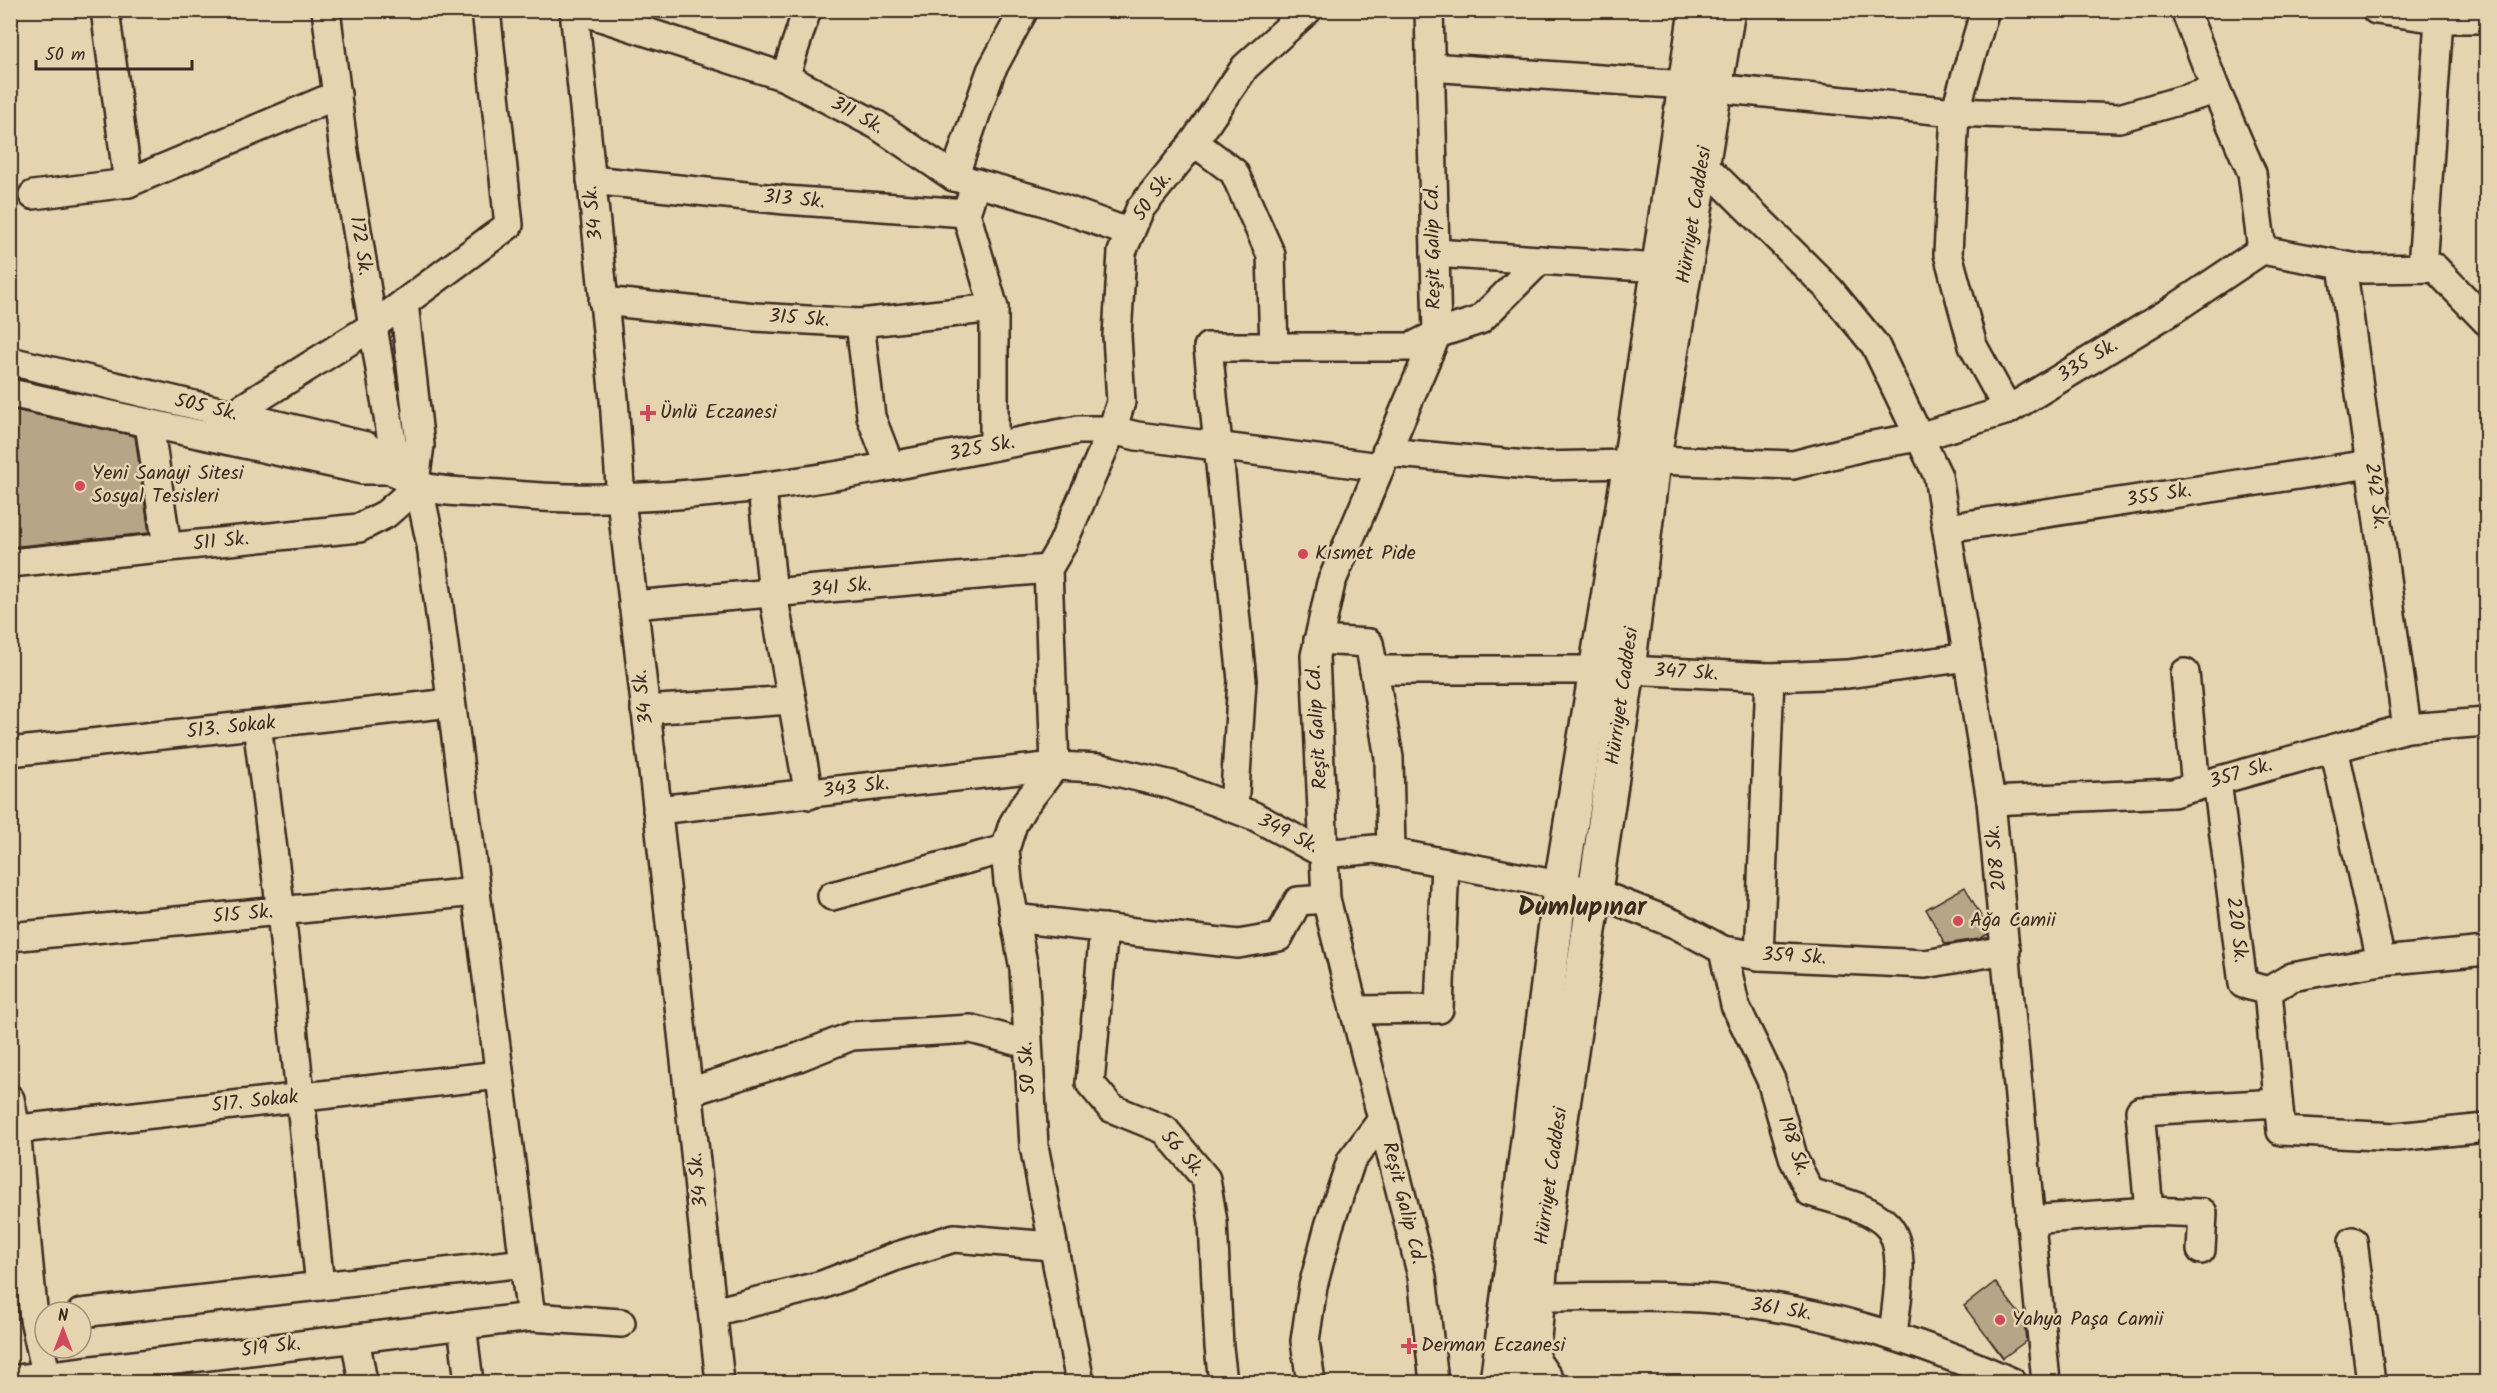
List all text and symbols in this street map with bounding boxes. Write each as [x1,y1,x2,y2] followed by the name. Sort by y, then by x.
[36,33,192,71] scale bar
[45,41,85,70] text: 50 m
[824,88,890,144] street label: 311 Sk.
[1668,143,1722,286] street label: Hürriyet Caddesi
[1125,166,1181,228] street label: 50 Sk.
[762,181,826,219] street label: 313 Sk.
[575,184,613,242] street label: 34 Sk.
[1417,184,1451,310] street label: Reşit Galip Cd.
[340,214,380,278] street label: 172 Sk.
[767,301,831,337] street label: 315 Sk.
[2051,330,2125,392] street label: 335 Sk.
[171,385,241,431] street label: 505 Sk.
[660,397,778,429] place label: Ünlü Eczanesi
[641,406,655,420] marker: Ünlü Eczanesi
[946,427,1018,471] street label: 325 Sk.
[92,458,245,513] place label: Yeni Sanayi Sitesi Sosyal Tesisleri
[2354,461,2396,531] street label: 242 Sk.
[2124,475,2194,517] street label: 355 Sk.
[73,479,87,493] marker: Yeni Sanayi Sitesi Sosyal Tesisleri
[191,523,251,561] street label: 511 Sk.
[1315,538,1416,570] place label: Kısmet Pide
[1296,547,1310,561] marker: Kısmet Pide
[809,569,873,607] street label: 341 Sk.
[1598,624,1649,767] street label: Hürriyet Caddesi
[1653,655,1719,691] street label: 347 Sk.
[1299,664,1337,790] street label: Reşit Galip Cd.
[625,668,663,726] street label: 34 Sk.
[185,707,278,749] street label: 513. Sokak
[2206,750,2276,798] street label: 357 Sk.
[821,768,891,808] street label: 343 Sk.
[1252,805,1324,863] street label: 349 Sk.
[1978,823,2016,893] street label: 208 Sk.
[1518,887,1648,929] district label: Dumlupınar
[2216,895,2256,965] street label: 220 Sk.
[211,896,275,934] street label: 515 Sk.
[1970,905,2057,937] place label: Ağa Camii
[1951,914,1965,928] marker: Ağa Camii
[1761,939,1827,975] street label: 359 Sk.
[1011,1040,1045,1096] street label: 50 Sk.
[210,1081,300,1122] street label: 517. Sokak
[1527,1104,1578,1247] street label: Hürriyet Caddesi
[1768,1112,1818,1180] street label: 198 Sk.
[1152,1123,1212,1185] street label: 56 Sk.
[1372,1138,1434,1268] street label: Reşit Galip Cd.
[680,1151,718,1209] street label: 34 Sk.
[1748,1289,1814,1331] street label: 361 Sk.
[33,1300,93,1360] north arrow
[58,1304,68,1329] text: N
[2012,1304,2165,1336] place label: Yahya Paşa Camii
[1993,1313,2007,1327] marker: Yahya Paşa Camii
[239,1328,303,1368] street label: 519 Sk.
[1421,1330,1566,1362] place label: Derman Eczanesi
[1402,1339,1416,1353] marker: Derman Eczanesi

